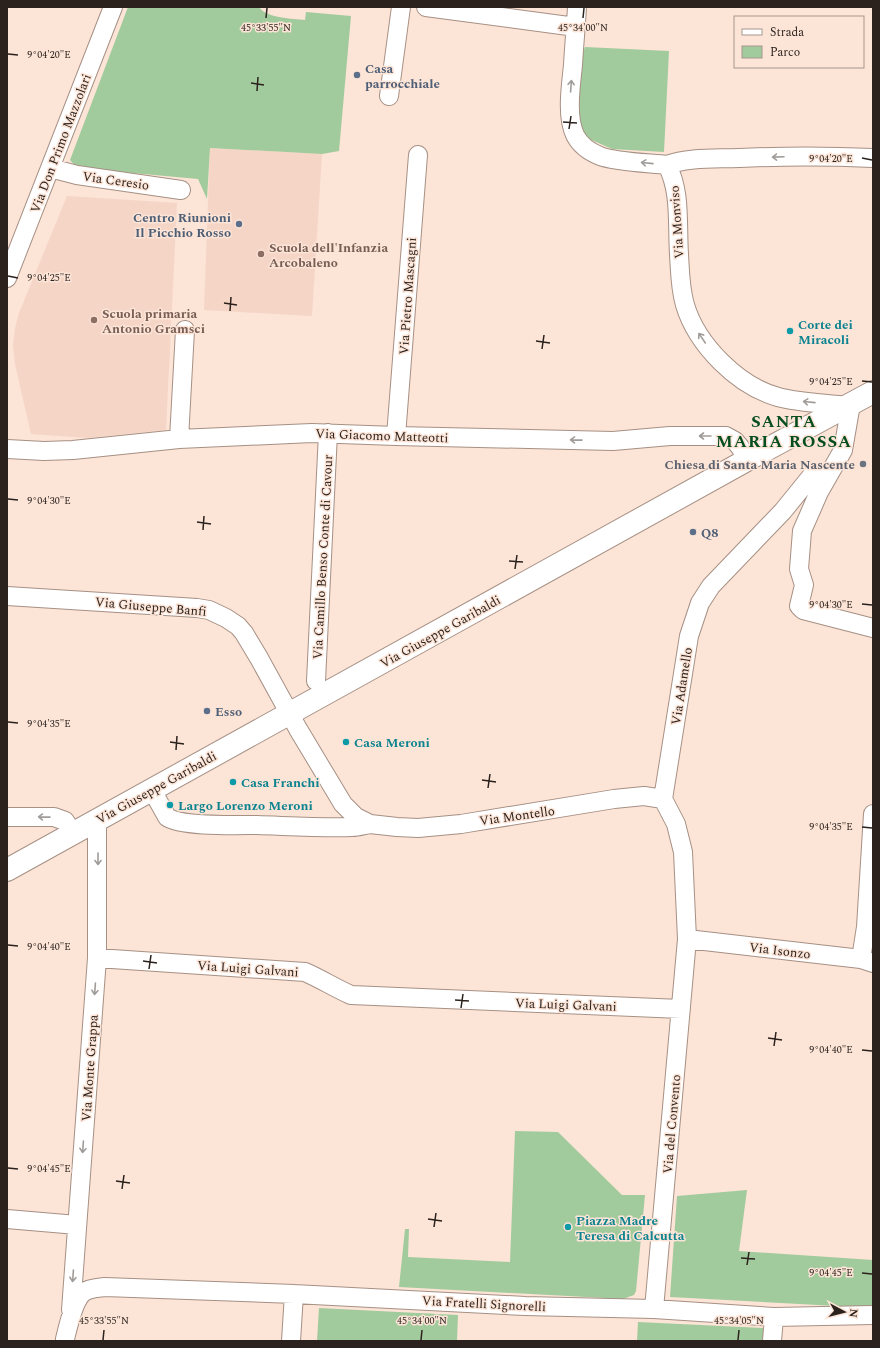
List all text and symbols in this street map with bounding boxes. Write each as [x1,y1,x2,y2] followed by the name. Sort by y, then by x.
[734,16,864,68] legend
[241,20,291,36] text: 45°33'55"N
[558,20,608,36] text: 45°34'00"N
[770,23,804,42] text: Strada
[770,43,800,62] text: Parco
[27,47,71,63] text: 9°04'20"E
[365,59,440,94] place label: Casa parrocchiale
[352,70,362,80] marker: Casa parrocchiale
[25,71,97,216] street label: Via Don Primo Mazzolari
[568,80,575,93] one-way arrow
[809,151,853,167] text: 9°04'20"E
[772,153,785,160] one-way arrow
[641,159,654,166] one-way arrow
[81,166,151,196] street label: Via Ceresio
[664,185,690,259] street label: Via Monviso
[133,208,231,243] place label: Centro Riunioni Il Picchio Rosso
[234,219,244,229] marker: Centro Riunioni Il Picchio Rosso
[394,237,422,355] street label: Via Pietro Mascagni
[269,238,388,273] place label: Scuola dell'Infanzia Arcobaleno
[256,249,266,259] marker: Scuola dell'Infanzia Arcobaleno
[27,270,71,286] text: 9°04'25"E
[102,304,205,339] place label: Scuola primaria Antonio Gramsci
[89,315,99,325] marker: Scuola primaria Antonio Gramsci
[798,315,853,350] place label: Corte dei Miracoli
[785,326,795,336] marker: Corte dei Miracoli
[698,332,706,343] one-way arrow
[809,374,853,390] text: 9°04'25"E
[803,398,816,405] one-way arrow
[716,409,852,455] district label: SANTA MARIA ROSSA
[315,424,449,448] street label: Via Giacomo Matteotti
[699,432,712,440] one-way arrow
[570,436,583,444] one-way arrow
[308,454,338,660] street label: Via Camillo Benso Conte di Cavour
[665,455,855,475] place label: Chiesa di Santa Maria Nascente
[858,459,868,469] marker: Chiesa di Santa Maria Nascente
[27,493,71,509] text: 9°04'30"E
[701,523,719,543] place label: Q8
[688,527,698,537] marker: Q8
[376,590,504,673] street label: Via Giuseppe Garibaldi
[94,592,207,622] street label: Via Giuseppe Banfi
[809,597,853,613] text: 9°04'30"E
[666,646,698,727] street label: Via Adamello
[215,702,242,722] place label: Esso
[202,706,212,716] marker: Esso
[27,716,71,732] text: 9°04'35"E
[354,733,430,753] place label: Casa Meroni
[341,737,351,747] marker: Casa Meroni
[92,746,220,829] street label: Via Giuseppe Garibaldi
[241,773,319,793] place label: Casa Franchi
[228,777,238,787] marker: Casa Franchi
[178,796,313,816] place label: Largo Lorenzo Meroni
[165,800,175,810] marker: Largo Lorenzo Meroni
[478,801,556,831] street label: Via Montello
[38,813,51,821] one-way arrow
[809,819,853,835] text: 9°04'35"E
[94,852,102,865] one-way arrow
[748,937,812,965] street label: Via Isonzo
[27,939,71,955] text: 9°04'40"E
[197,955,299,983] street label: Via Luigi Galvani
[92,982,99,995] one-way arrow
[515,993,617,1017] street label: Via Luigi Galvani
[76,1013,104,1122] street label: Via Monte Grappa
[809,1042,853,1058] text: 9°04'40"E
[658,1074,686,1175] street label: Via del Convento
[80,1140,87,1153] one-way arrow
[27,1161,71,1177] text: 9°04'45"E
[576,1211,685,1246] place label: Piazza Madre Teresa di Calcutta
[563,1222,573,1232] marker: Piazza Madre Teresa di Calcutta
[809,1265,853,1281] text: 9°04'45"E
[70,1269,77,1282] one-way arrow
[421,1291,546,1317] street label: Via Fratelli Signorelli
[824,1292,864,1332] north arrow
[844,1308,862,1319] text: N
[79,1313,129,1329] text: 45°33'55"N
[397,1313,447,1329] text: 45°34'00"N
[714,1313,764,1329] text: 45°34'05"N

